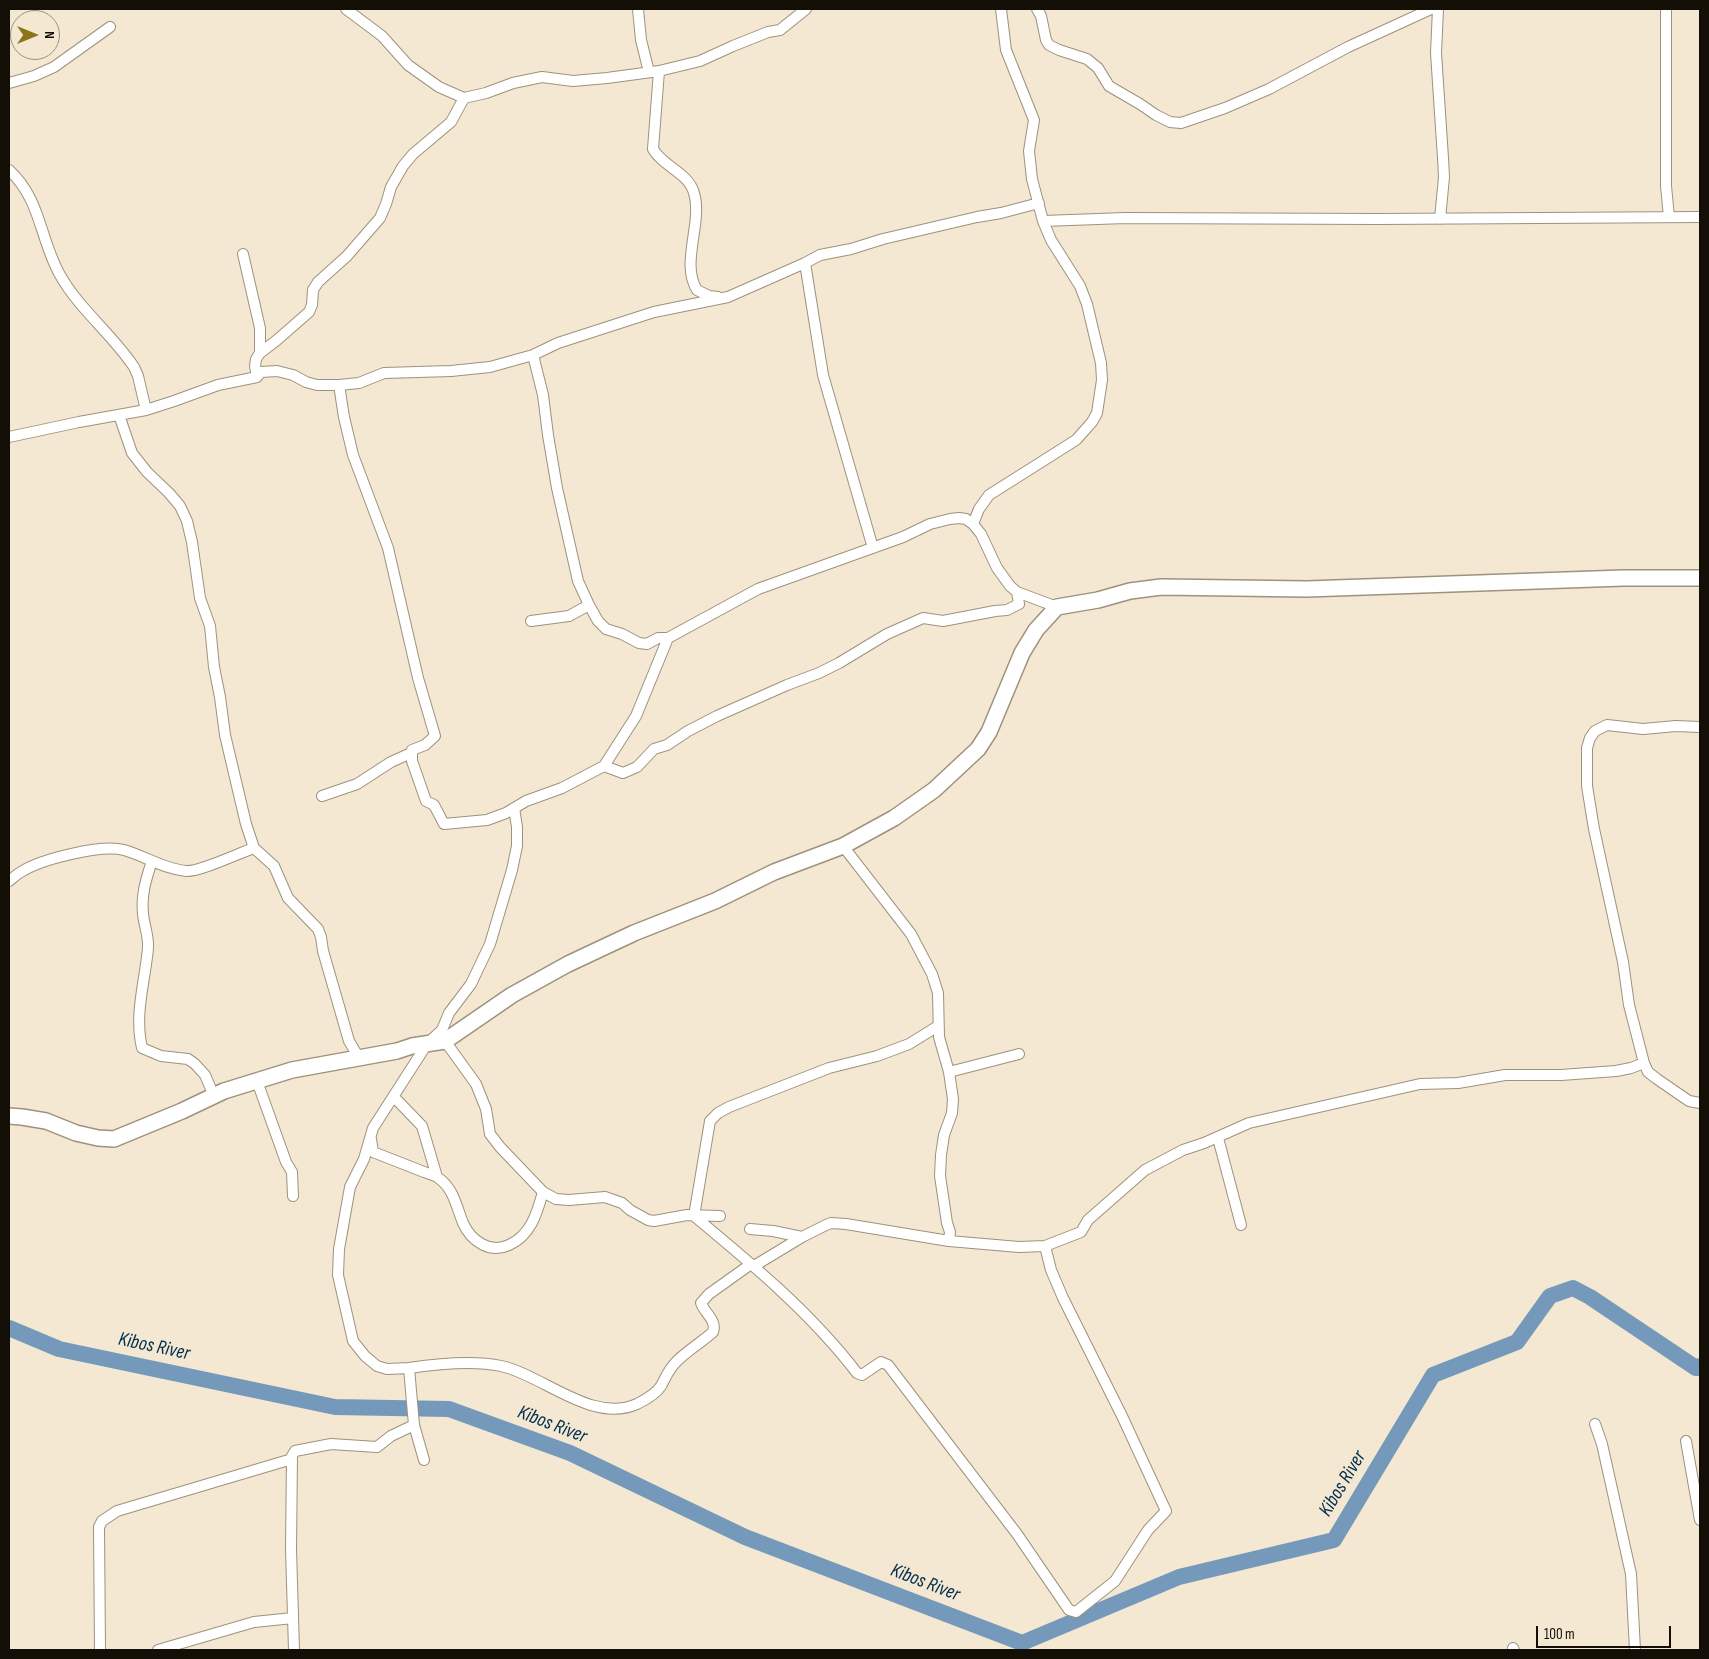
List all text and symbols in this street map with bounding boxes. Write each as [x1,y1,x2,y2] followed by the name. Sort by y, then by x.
[10,10,60,60] north arrow
[41,31,58,39] text: N
[116,1328,192,1366] water label: Kibos River
[514,1401,590,1449] water label: Kibos River
[1314,1447,1372,1521] water label: Kibos River
[887,1559,963,1607] water label: Kibos River
[1539,1616,1674,1648] scale bar
[1544,1625,1575,1644] text: 100 m

